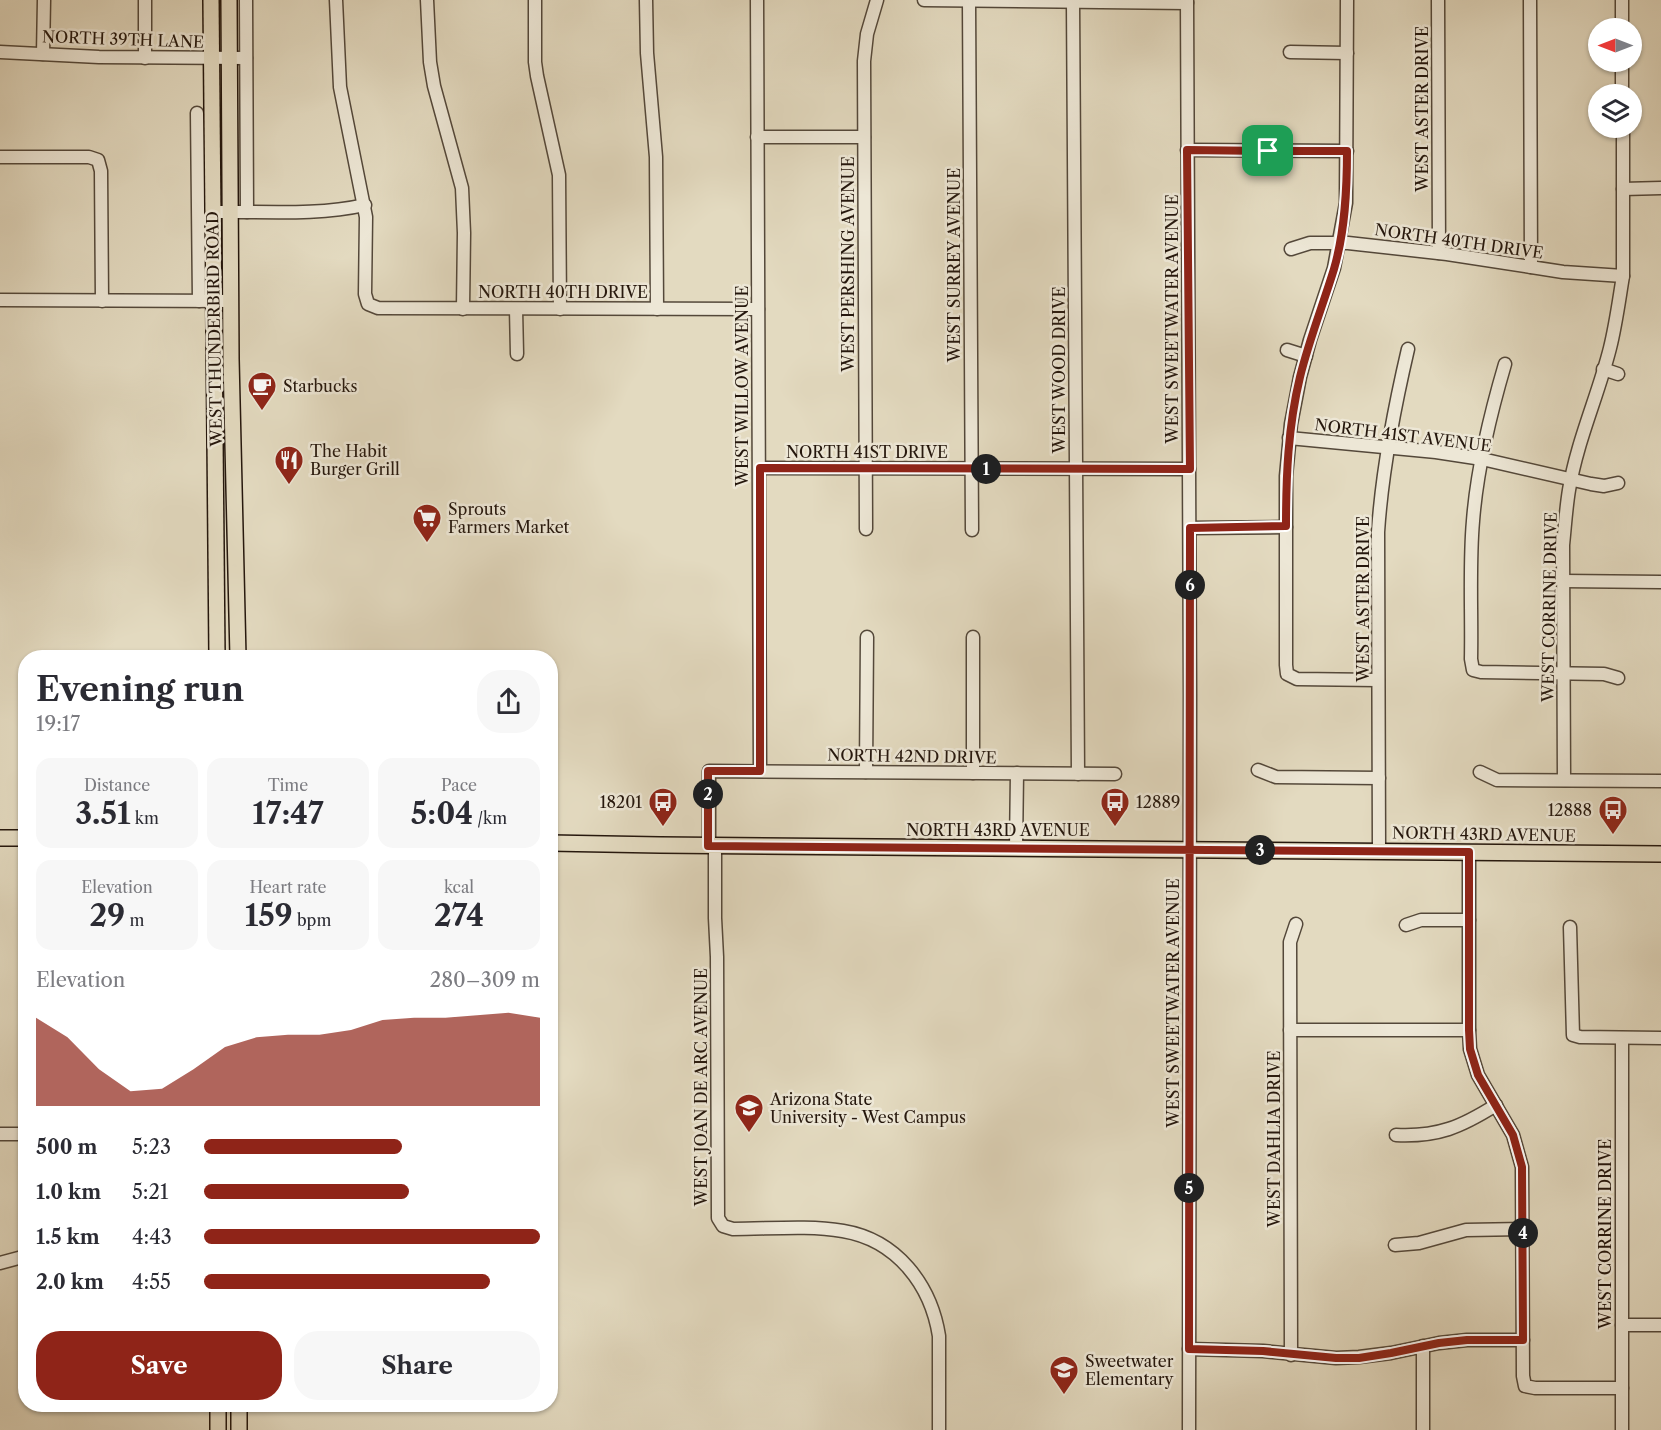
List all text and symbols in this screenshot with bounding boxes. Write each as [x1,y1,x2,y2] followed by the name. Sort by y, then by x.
[1588,18,1642,72] north arrow
[1588,18,1642,138] map controls
[42,26,204,52] street label: NORTH 39TH LANE
[1412,26,1432,193] street label: WEST ASTER DRIVE
[1588,84,1642,138] button: layers
[1242,125,1293,176] pin
[1251,134,1284,167] icon: arrive
[838,156,858,373] street label: WEST PERSHING AVENUE
[944,168,964,363] street label: WEST SURREY AVENUE
[1162,194,1182,445] street label: WEST SWEETWATER AVENUE
[202,211,226,448] street label: WEST THUNDERBIRD ROAD
[1373,219,1545,263] street label: NORTH 40TH DRIVE
[478,282,648,302] street label: NORTH 40TH DRIVE
[732,286,752,487] street label: WEST WILLOW AVENUE
[1049,286,1069,455] street label: WEST WOOD DRIVE
[246,370,278,412] cafe icon: Starbucks
[283,376,358,396] place label: Starbucks
[1313,414,1493,456] street label: NORTH 41ST AVENUE
[310,441,400,479] place label: The Habit Burger Grill
[786,442,948,462] street label: NORTH 41ST DRIVE
[273,444,305,486] restaurant icon: The Habit Burger Grill
[971,454,1001,484] pin: 1
[982,459,990,479] text: 1
[448,499,570,537] place label: Sprouts Farmers Market
[411,502,443,544] supermarket icon: Sprouts Farmers Market
[1537,512,1561,703] street label: WEST CORRINE DRIVE
[1353,516,1373,683] street label: WEST ASTER DRIVE
[1175,570,1205,600] pin: 6
[1185,575,1195,595] text: 6
[36,669,244,710] text: Evening run
[477,670,540,733] button: share
[36,712,80,736] text: 19:17
[827,745,997,767] street label: NORTH 42ND DRIVE
[84,775,150,795] text: Distance
[268,775,308,795] text: Time
[441,775,477,795] text: Pace
[693,779,723,809] pin: 2
[703,784,713,804] text: 2
[647,786,679,828] bus stop icon: 18201
[1099,786,1131,828] bus stop icon: 12889
[600,792,642,812] place label: 18201
[1136,792,1180,812] place label: 12889
[1597,794,1629,836] bus stop icon: 12888
[75,795,130,832] text: 3.51
[252,795,324,832] text: 17:47
[411,795,473,832] text: 5:04
[1548,800,1592,820] place label: 12888
[130,808,159,828] text: km
[473,808,507,828] text: /km
[906,820,1090,840] street label: NORTH 43RD AVENUE
[1392,822,1576,846] street label: NORTH 43RD AVENUE
[1245,835,1275,865] pin: 3
[1255,840,1265,860] text: 3
[81,877,153,897] text: Elevation
[249,877,327,897] text: Heart rate
[444,877,474,897] text: kcal
[1163,878,1183,1129] street label: WEST SWEETWATER AVENUE
[90,897,125,934] text: 29
[245,897,293,934] text: 159
[434,897,484,934] text: 274
[125,910,144,930] text: m
[293,910,331,930] text: bpm
[36,968,125,992] text: Elevation
[430,968,540,992] text: 280–309 m
[691,968,711,1207] street label: WEST JOAN DE ARC AVENUE
[1264,1050,1284,1229] street label: WEST DAHLIA DRIVE
[769,1089,966,1127] place label: Arizona State University - West Campus
[733,1092,765,1134] school or university icon: Arizona State University - West Campus
[36,1135,97,1159] text: 500 m
[132,1135,171,1159] text: 5:23
[1595,1139,1615,1330] street label: WEST CORRINE DRIVE
[1174,1173,1204,1203] pin: 5
[1185,1178,1193,1198] text: 5
[36,1180,101,1204] text: 1.0 km
[132,1180,168,1204] text: 5:21
[1508,1218,1538,1248] pin: 4
[1518,1223,1528,1243] text: 4
[36,1225,100,1249] text: 1.5 km
[132,1225,172,1249] text: 4:43
[36,1270,104,1294] text: 2.0 km
[132,1270,171,1294] text: 4:55
[36,1331,282,1400] button: Save
[294,1331,540,1400] button: Share
[1085,1351,1174,1389] place label: Sweetwater Elementary
[1048,1354,1080,1396] school or university icon: Sweetwater Elementary

